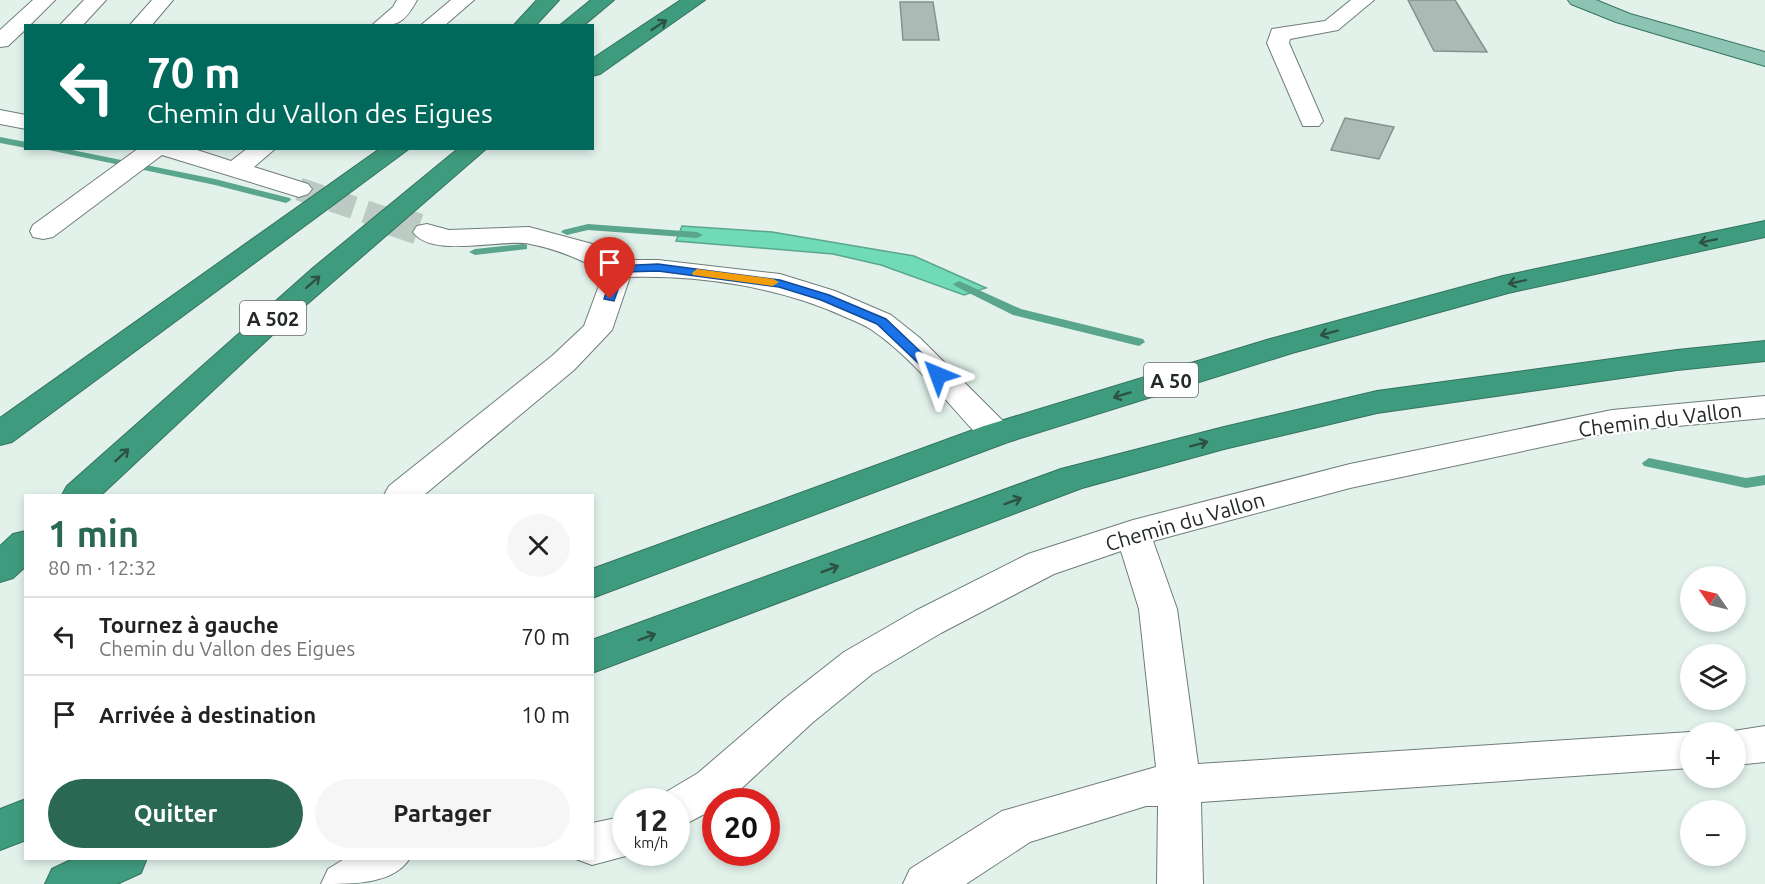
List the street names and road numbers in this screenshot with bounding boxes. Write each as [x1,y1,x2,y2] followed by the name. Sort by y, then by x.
[240,301,306,335] road number: A 502
[1144,363,1198,397] road number: A 50
[1577,397,1743,441] street label: Chemin du Vallon
[1103,487,1267,555] street label: Chemin du Vallon

